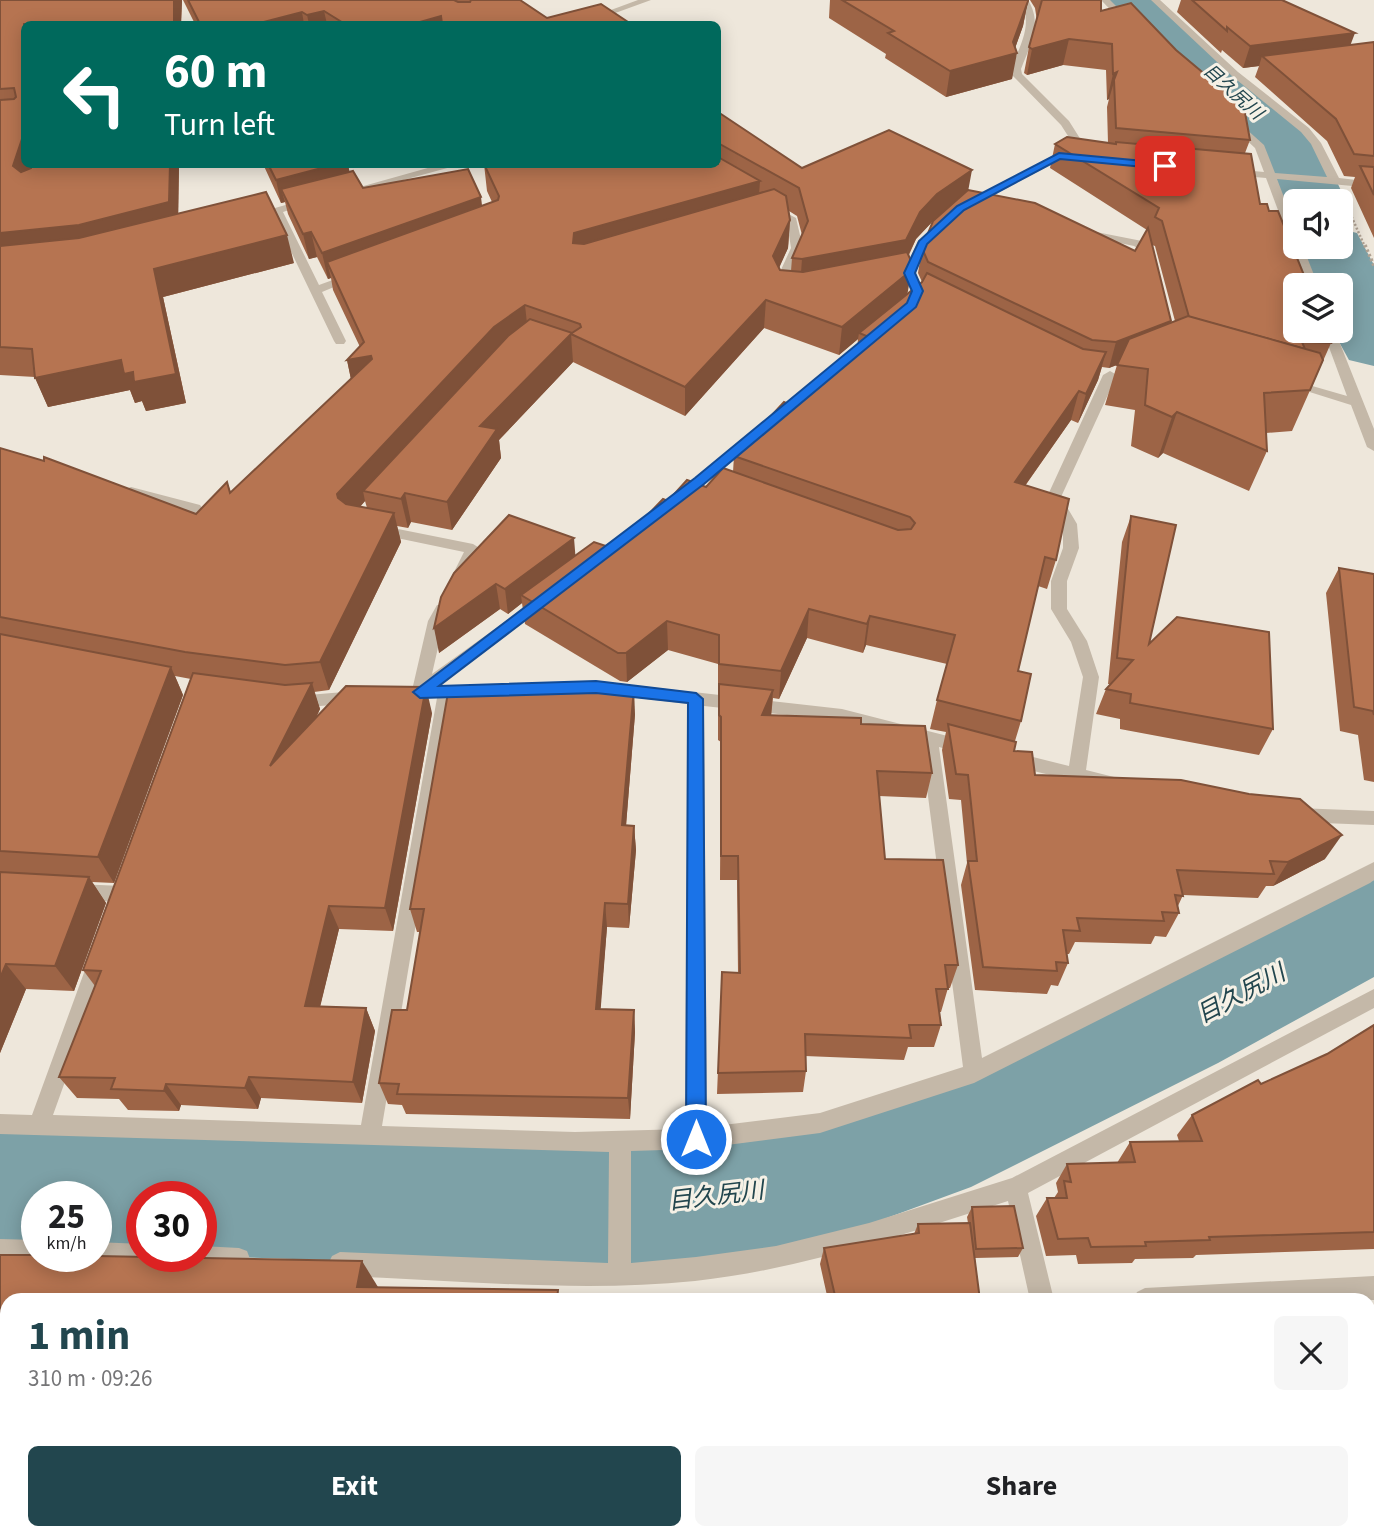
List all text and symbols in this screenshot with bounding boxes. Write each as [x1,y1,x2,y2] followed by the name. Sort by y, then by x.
[164,37,268,107] text: 60 m
[49,49,140,140] icon: left
[1198,59,1270,127] water label: 目久尻川
[164,102,275,148] text: Turn left
[1135,136,1195,196] pin
[1146,147,1184,185] icon: arrive
[1283,189,1353,343] map controls
[1283,189,1353,259] button: sound
[1283,273,1353,343] button: layers
[1190,955,1294,1032] water label: 目久尻川
[659,1102,733,1176] position arrow
[666,1172,769,1219] water label: 目久尻川
[126,1181,217,1272] speed limit sign: 30
[48,1192,85,1242] text: 25
[47,1231,86,1256] text: km/h
[28,1306,130,1366] text: 1 min
[1274,1316,1348,1390] button: close
[28,1362,152,1395] text: 310 m · 09:26
[28,1446,681,1526] button: Exit
[695,1446,1348,1526] button: Share

